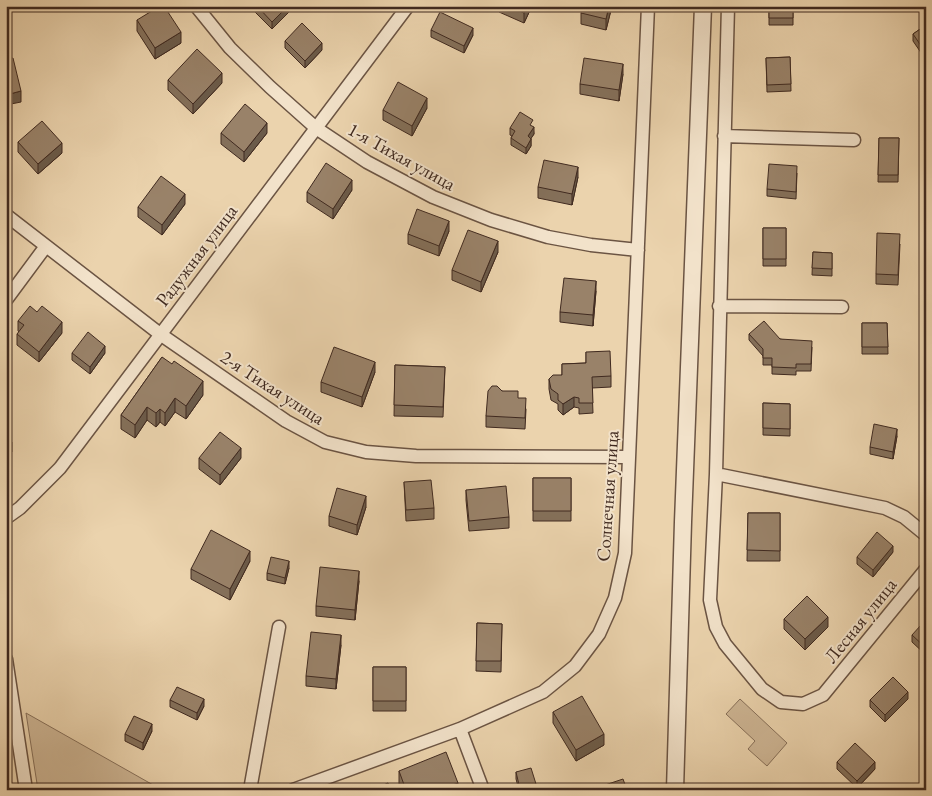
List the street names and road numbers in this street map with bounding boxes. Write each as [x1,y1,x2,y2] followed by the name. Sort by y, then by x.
[343,117,460,197] street label: 1-я Тихая улица
[150,199,243,311] street label: Радужная улица
[216,344,330,431] street label: 2-я Тихая улица
[590,429,625,563] street label: Солнечная улица
[818,572,903,668] street label: Лесная улица

